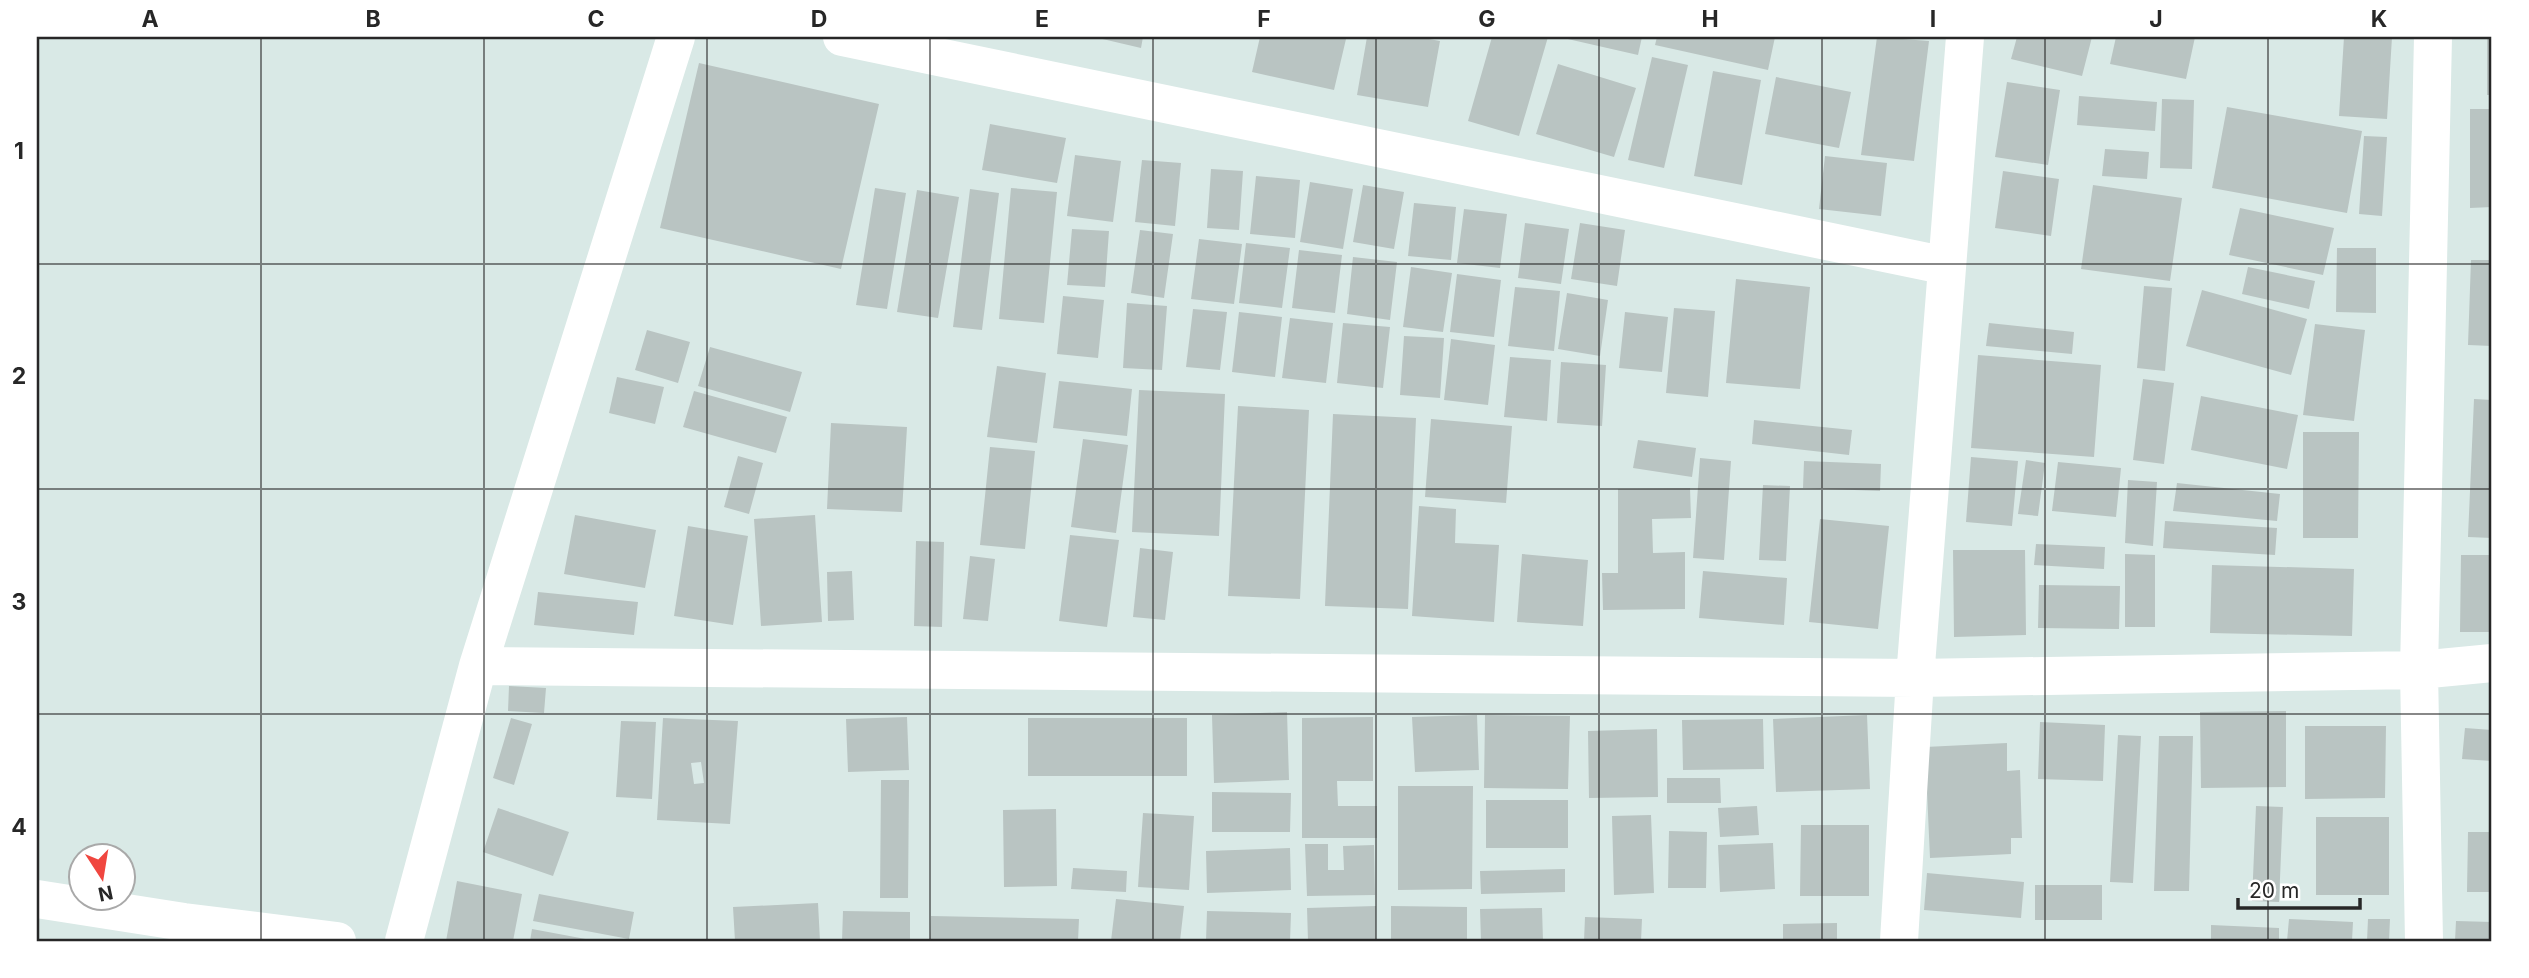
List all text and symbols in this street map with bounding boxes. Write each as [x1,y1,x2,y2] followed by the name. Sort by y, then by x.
[141,5,159,33] text: A
[365,5,381,33] text: B
[587,5,605,33] text: C
[811,5,827,33] text: D
[1035,5,1049,33] text: E
[1257,5,1271,33] text: F
[1478,5,1496,33] text: G
[1701,5,1719,33] text: H
[1930,5,1936,33] text: I
[2149,5,2163,33] text: J
[2371,5,2387,33] text: K
[14,137,24,165] text: 1
[12,362,26,390] text: 2
[12,588,26,616] text: 3
[11,813,27,841] text: 4
[66,842,136,912] north arrow
[2238,866,2361,910] scale bar
[2249,878,2299,903] text: 20 m
[96,880,115,906] text: N

